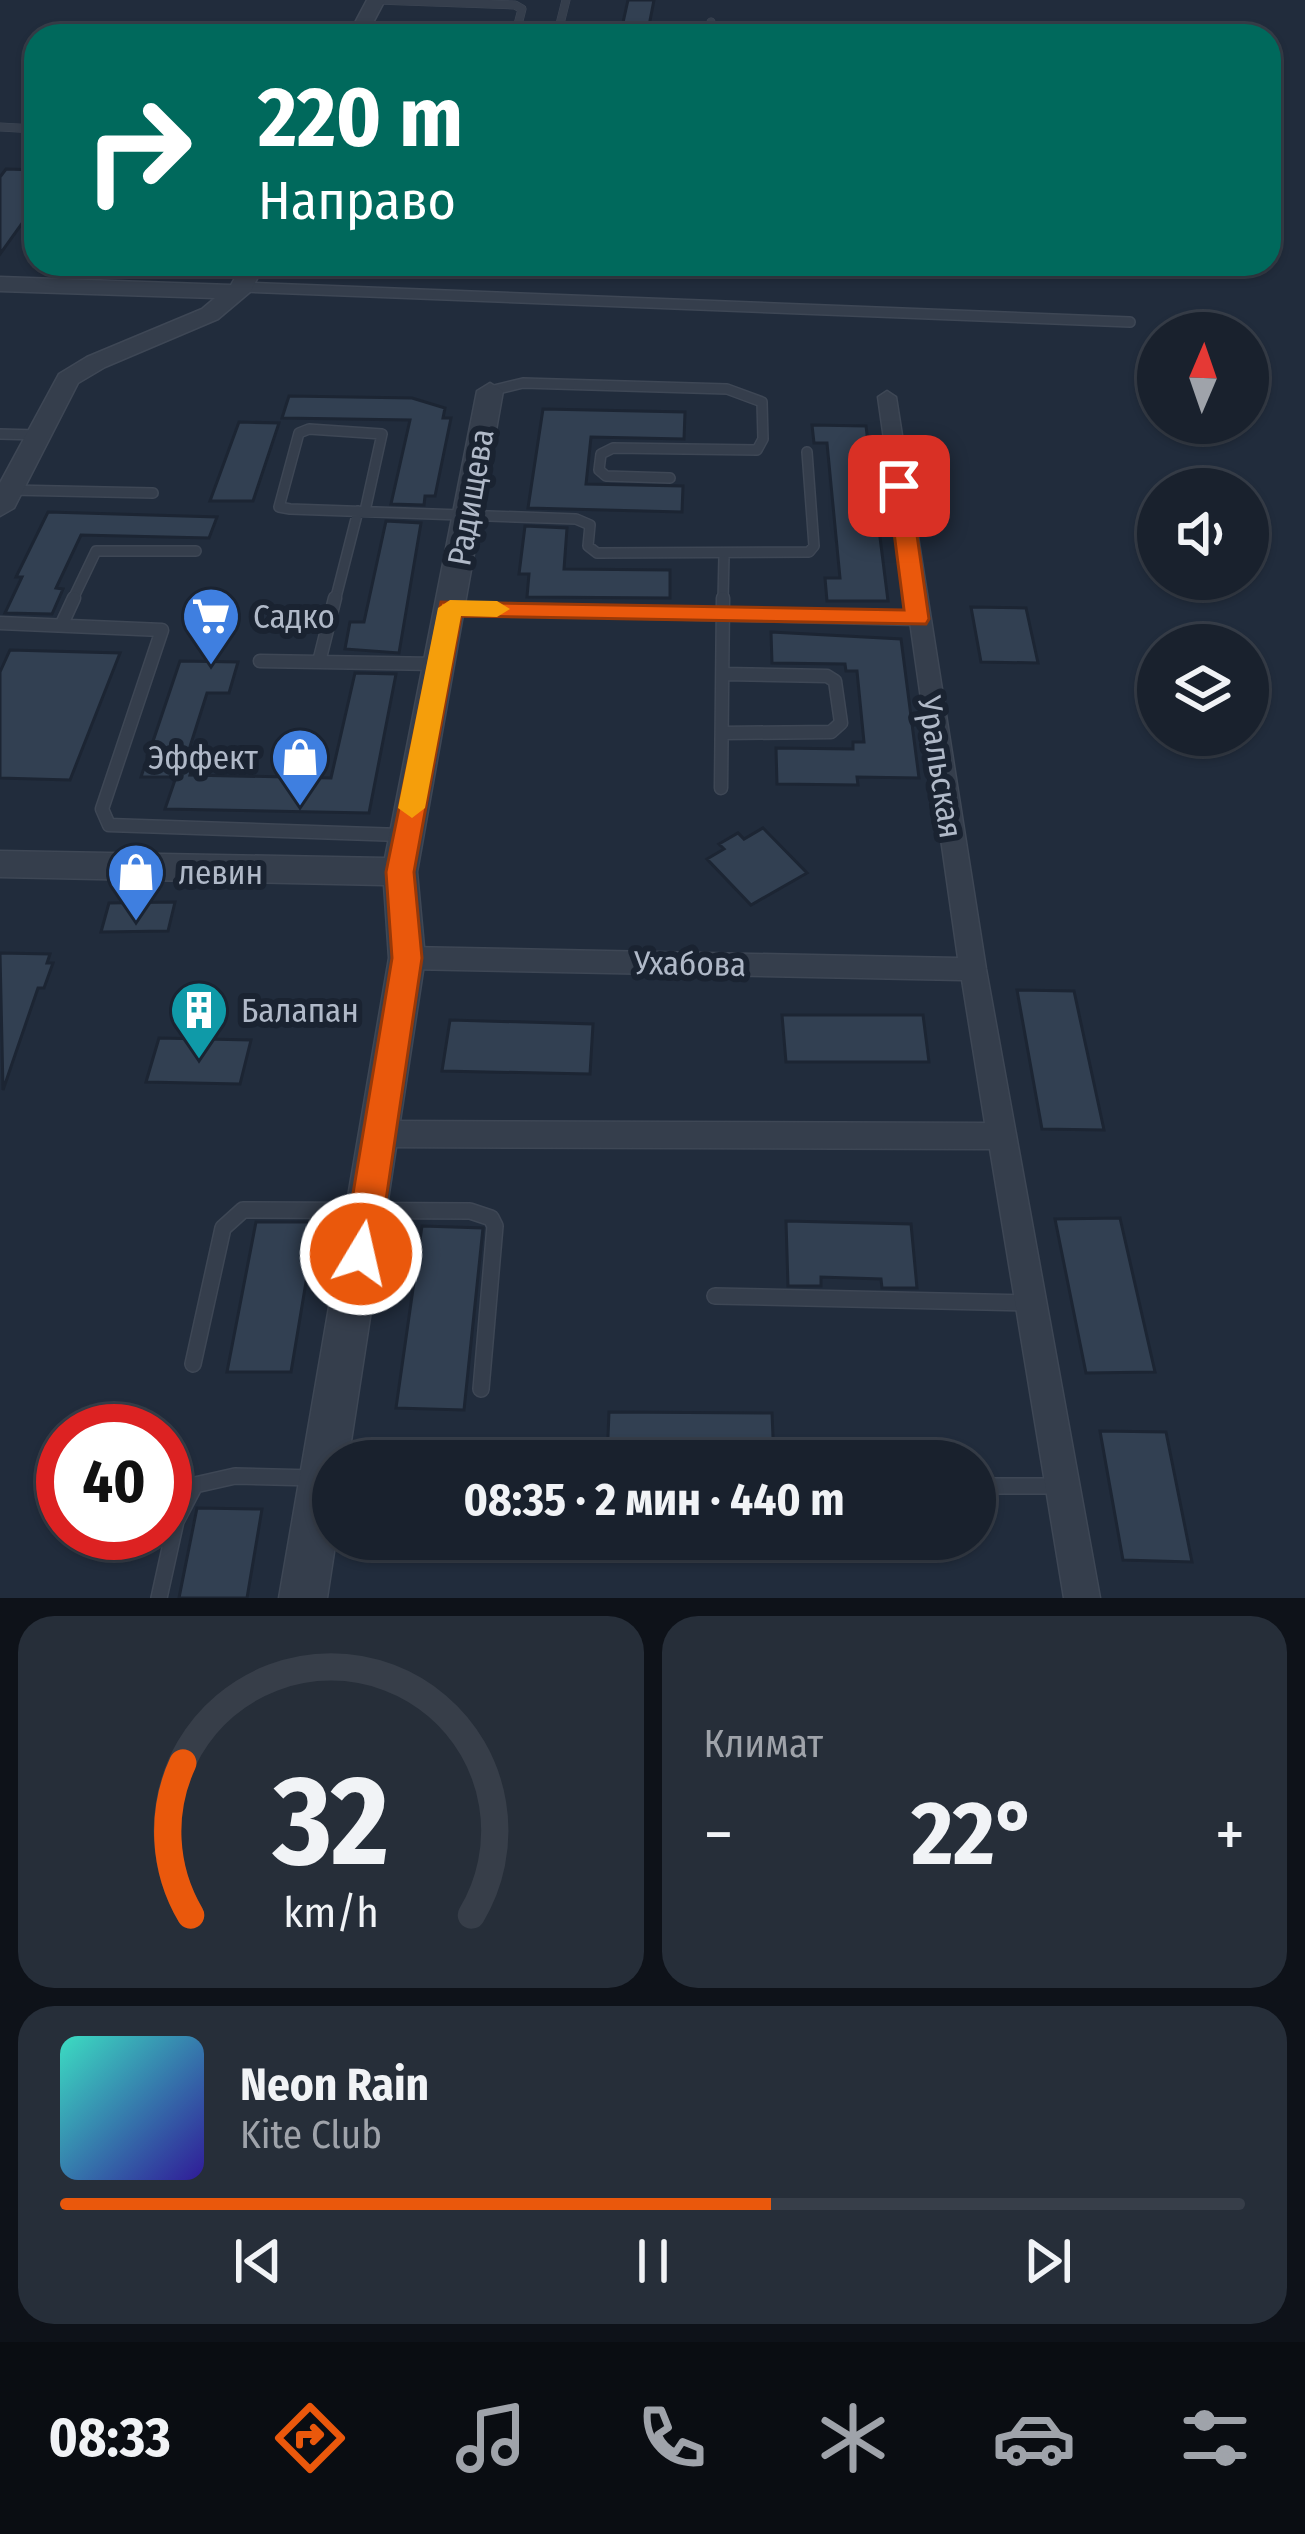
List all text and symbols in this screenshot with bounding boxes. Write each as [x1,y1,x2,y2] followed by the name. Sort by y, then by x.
[258,67,463,168] text: 220 m
[60,72,216,228] icon: right
[258,169,456,233] text: Направо
[1137,312,1269,444] north arrow
[1137,312,1269,756] map controls
[439,426,503,569] street label: Радищева
[848,435,950,537] pin
[866,453,932,519] icon: arrive
[1137,468,1269,600] button: sound
[180,585,242,667] supermarket icon: Садко
[253,597,335,637] place label: Садко
[1137,624,1269,756] button: layers
[909,692,971,841] street label: Уральская
[269,726,331,808] shop icon: Эффект
[148,738,259,778] place label: Эффект
[105,841,167,923] shop icon: левин
[178,853,263,893] place label: левин
[632,943,746,985] street label: Ухабова
[168,979,230,1061] building icon: Балапан
[241,991,359,1031] place label: Балапан
[298,1191,424,1317] position arrow
[36,1404,192,1560] speed limit sign: 40
[463,1473,845,1527] text: 08:35 · 2 мин · 440 m
[704,1721,823,1767] text: Климат
[272,1747,389,1897] text: 32
[911,1780,1037,1888] text: 22°
[704,1795,733,1874] text: −
[1215,1795,1245,1874] text: +
[283,1887,379,1938] text: km/h
[240,2058,429,2112] text: Neon Rain
[240,2112,382,2158] text: Kite Club
[225,2228,291,2294] icon: previous
[620,2228,686,2294] icon: pause
[1015,2228,1081,2294] icon: next
[268,2396,352,2480] icon: directions
[449,2396,533,2480] icon: music
[630,2396,714,2480] icon: phone
[811,2396,895,2480] icon: climate
[992,2396,1076,2480] icon: car
[1173,2396,1257,2480] icon: filters
[48,2406,171,2470] text: 08:33

